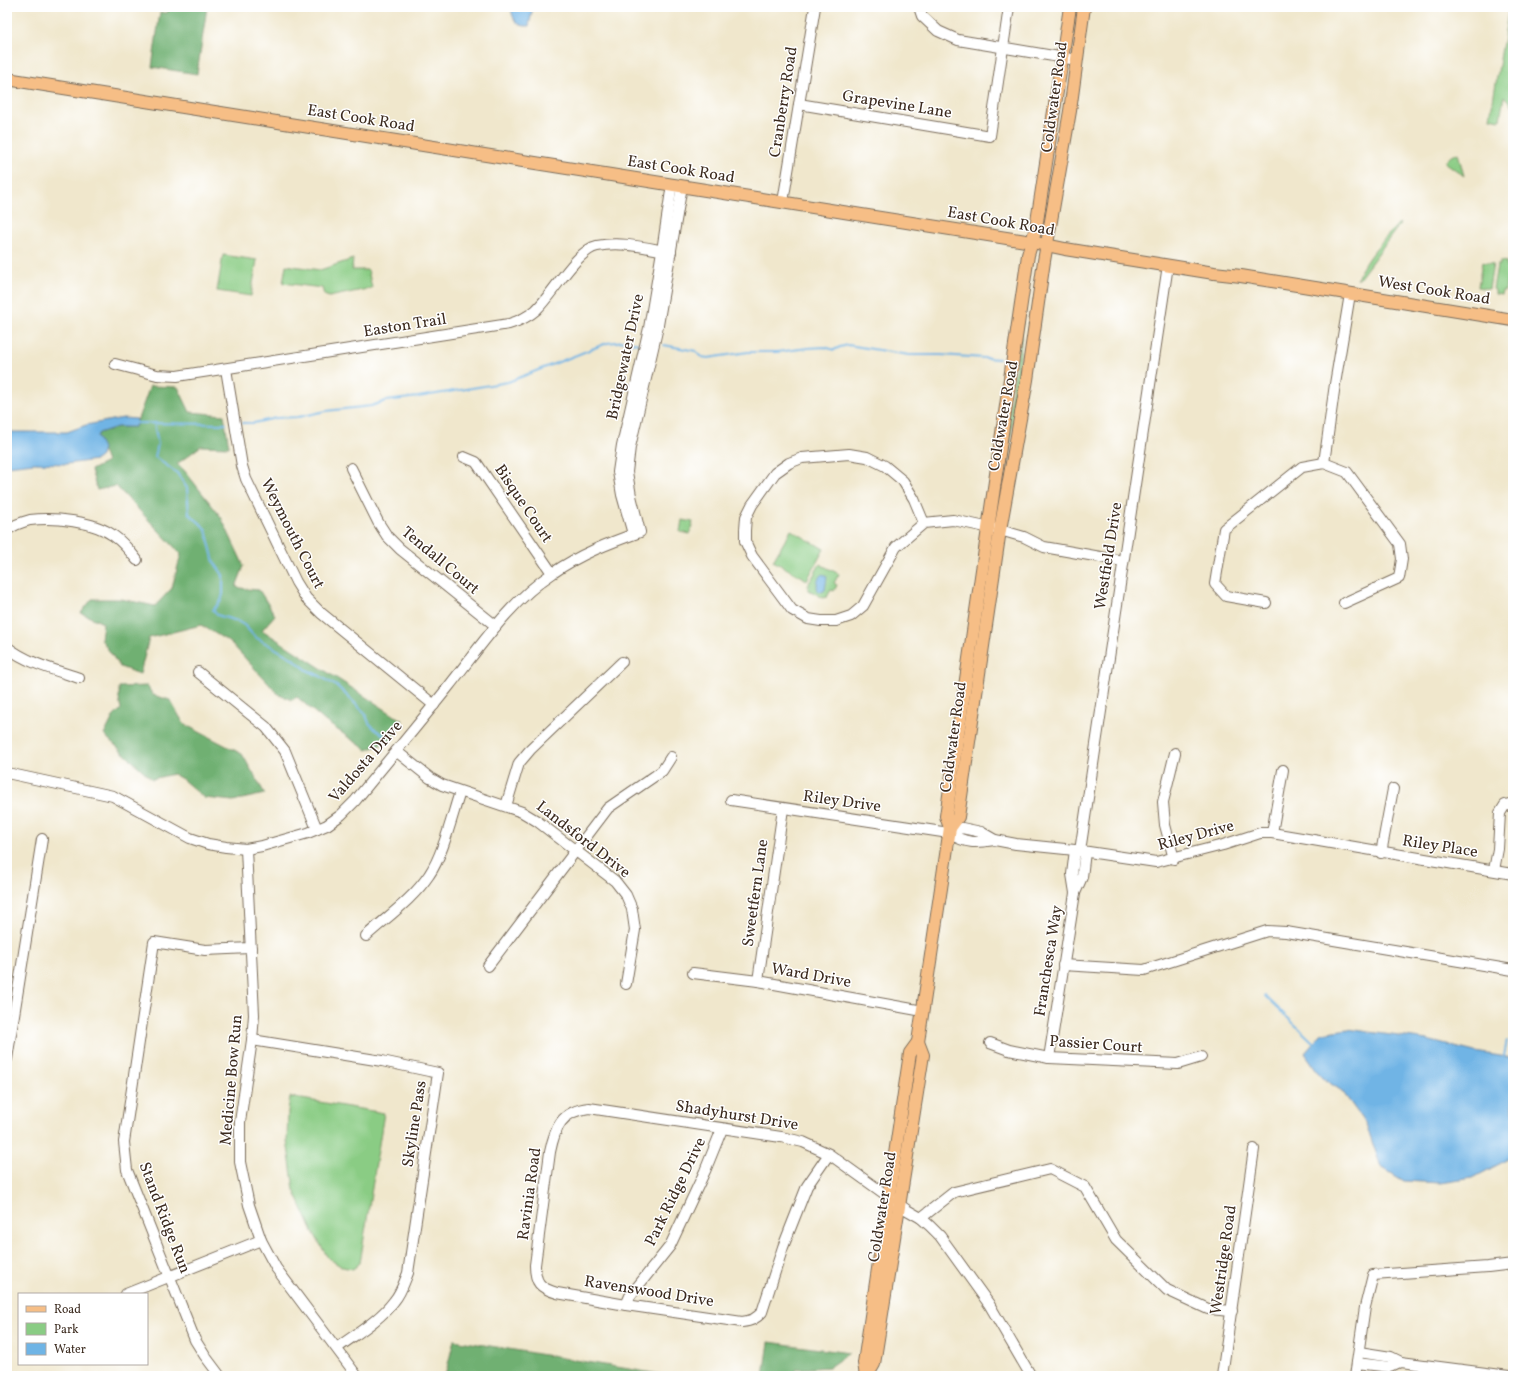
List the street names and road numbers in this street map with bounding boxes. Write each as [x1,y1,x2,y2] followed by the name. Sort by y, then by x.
[1036,40,1074,154] street label: Coldwater Road
[764,45,804,159] street label: Cranberry Road
[841,85,953,125] street label: Grapevine Lane
[306,100,416,138] street label: East Cook Road
[626,151,736,189] street label: East Cook Road
[946,202,1056,242] street label: East Cook Road
[1376,271,1492,311] street label: West Cook Road
[602,292,650,422] street label: Bridgewater Drive
[362,309,448,343] street label: Easton Trail
[983,359,1025,473] street label: Coldwater Road
[489,460,558,548] street label: Bisque Court
[255,475,329,593] street label: Weymouth Court
[1090,501,1128,611] street label: Westfield Drive
[396,522,484,600] street label: Tendall Court
[935,680,973,794] street label: Coldwater Road
[324,716,408,808] street label: Valdosta Drive
[802,786,882,818] street label: Riley Drive
[531,796,635,884] street label: Landsford Drive
[1155,815,1237,857] street label: Riley Drive
[1401,830,1479,864] street label: Riley Place
[738,838,774,948] street label: Sweetfern Lane
[1029,903,1069,1018] street label: Franchesca Way
[769,958,853,994] street label: Ward Drive
[215,1014,249,1146] street label: Medicine Bow Run
[1049,1031,1144,1059] street label: Passier Court
[397,1079,433,1169] street label: Skyline Pass
[674,1095,800,1137] street label: Shadyhurst Drive
[640,1134,712,1250] street label: Park Ridge Drive
[513,1146,547,1242] street label: Ravinia Road
[863,1150,903,1264] street label: Coldwater Road
[133,1159,195,1277] street label: Stand Ridge Run
[1205,1204,1243,1316] street label: Westridge Road
[583,1271,715,1313] street label: Ravenswood Drive

